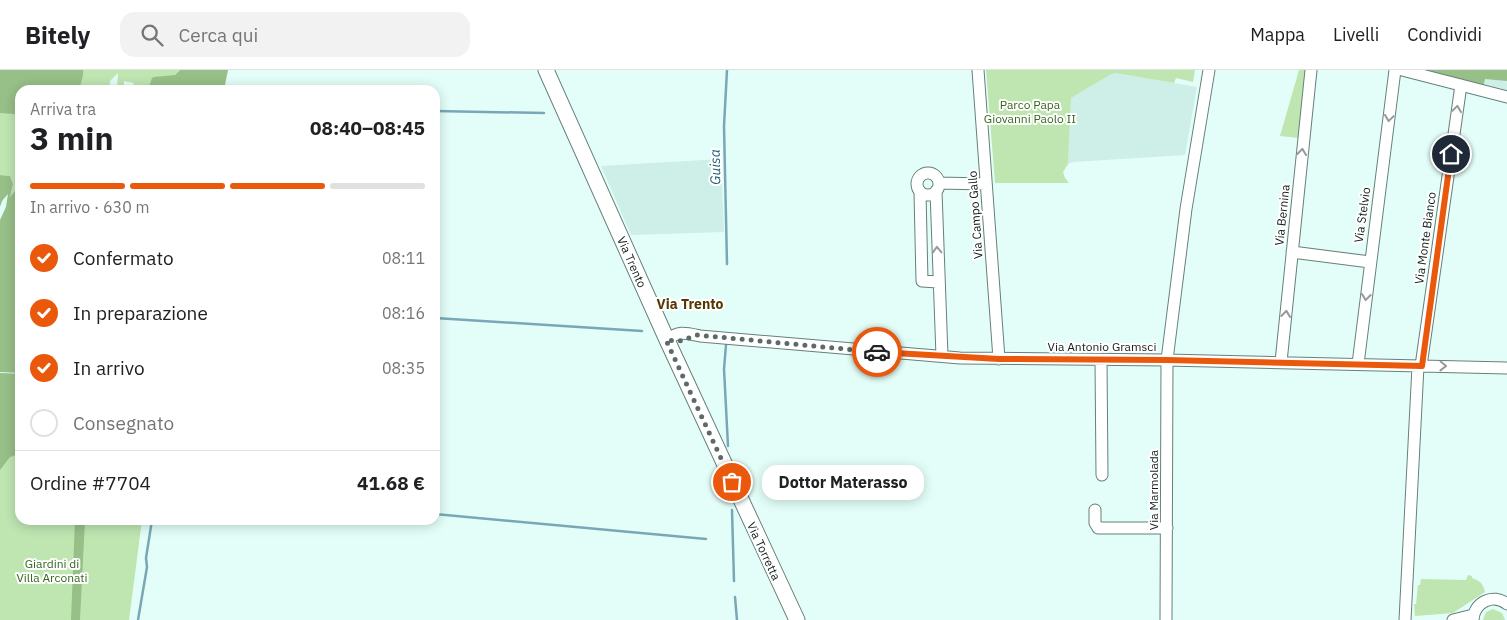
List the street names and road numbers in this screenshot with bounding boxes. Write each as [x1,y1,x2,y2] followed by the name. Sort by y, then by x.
[964,170,986,260] street label: Via Campo Gallo
[1271,183,1293,246] street label: Via Bernina
[1351,186,1373,244] street label: Via Stelvio
[1411,191,1439,285] street label: Via Monte Bianco
[614,234,650,290] street label: Via Trento
[1048,339,1156,354] street label: Via Antonio Gramsci
[1146,449,1161,530] street label: Via Marmolada
[744,520,784,583] street label: Via Torretta

